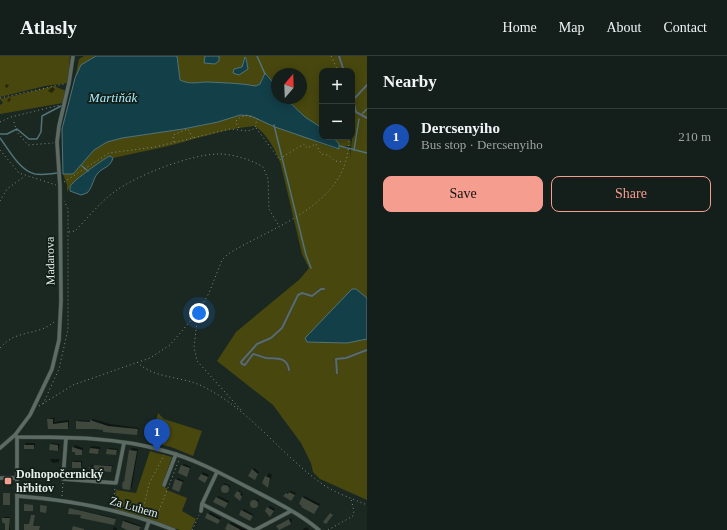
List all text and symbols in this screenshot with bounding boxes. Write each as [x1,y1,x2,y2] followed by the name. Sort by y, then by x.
[20,17,77,38] text: Atlasly
[503,20,537,35] text: Home
[559,20,584,35] text: Map
[606,20,641,35] text: About
[663,20,707,35] text: Contact
[271,68,307,104] north arrow
[319,68,355,140] map controls
[319,68,355,104] button: +
[383,72,437,91] text: Nearby
[88,90,137,105] water label: Martiňák
[319,104,355,140] button: −
[421,120,500,136] text: Dercsenyiho
[393,129,399,144] text: 1
[678,129,711,144] text: 210 m
[421,137,543,152] text: Bus stop · Dercsenyiho
[383,176,543,212] button: Save
[551,176,711,212] button: Share
[43,236,57,285] street label: Madarova
[189,303,209,323] your location
[144,419,170,452] pin: 1
[16,467,103,495] place label: Dolnopočernický hřbitov
[3,476,13,486] marker: Dolnopočernický hřbitov
[108,493,160,521] street label: Za Luhem

